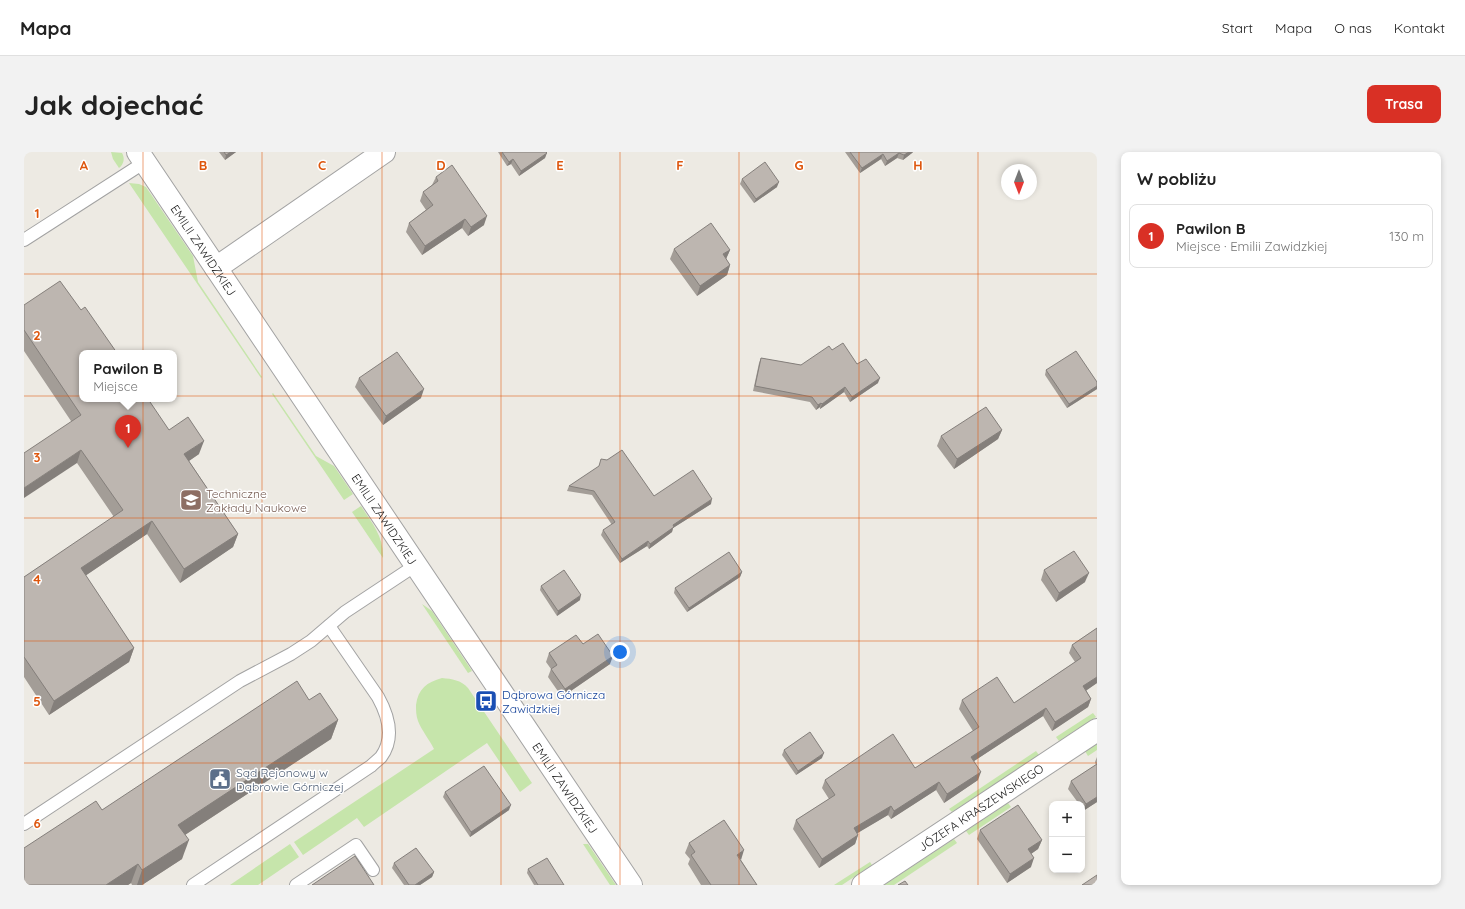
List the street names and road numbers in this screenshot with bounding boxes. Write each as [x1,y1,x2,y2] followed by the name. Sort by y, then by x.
[168,202,240,298] street label: EMILII ZAWIDZKIEJ
[349,471,421,567] street label: EMILII ZAWIDZKIEJ
[530,739,601,836] street label: EMILII ZAWIDZKIEJ
[915,760,1046,854] street label: JÓZEFA KRASZEWSKIEGO

